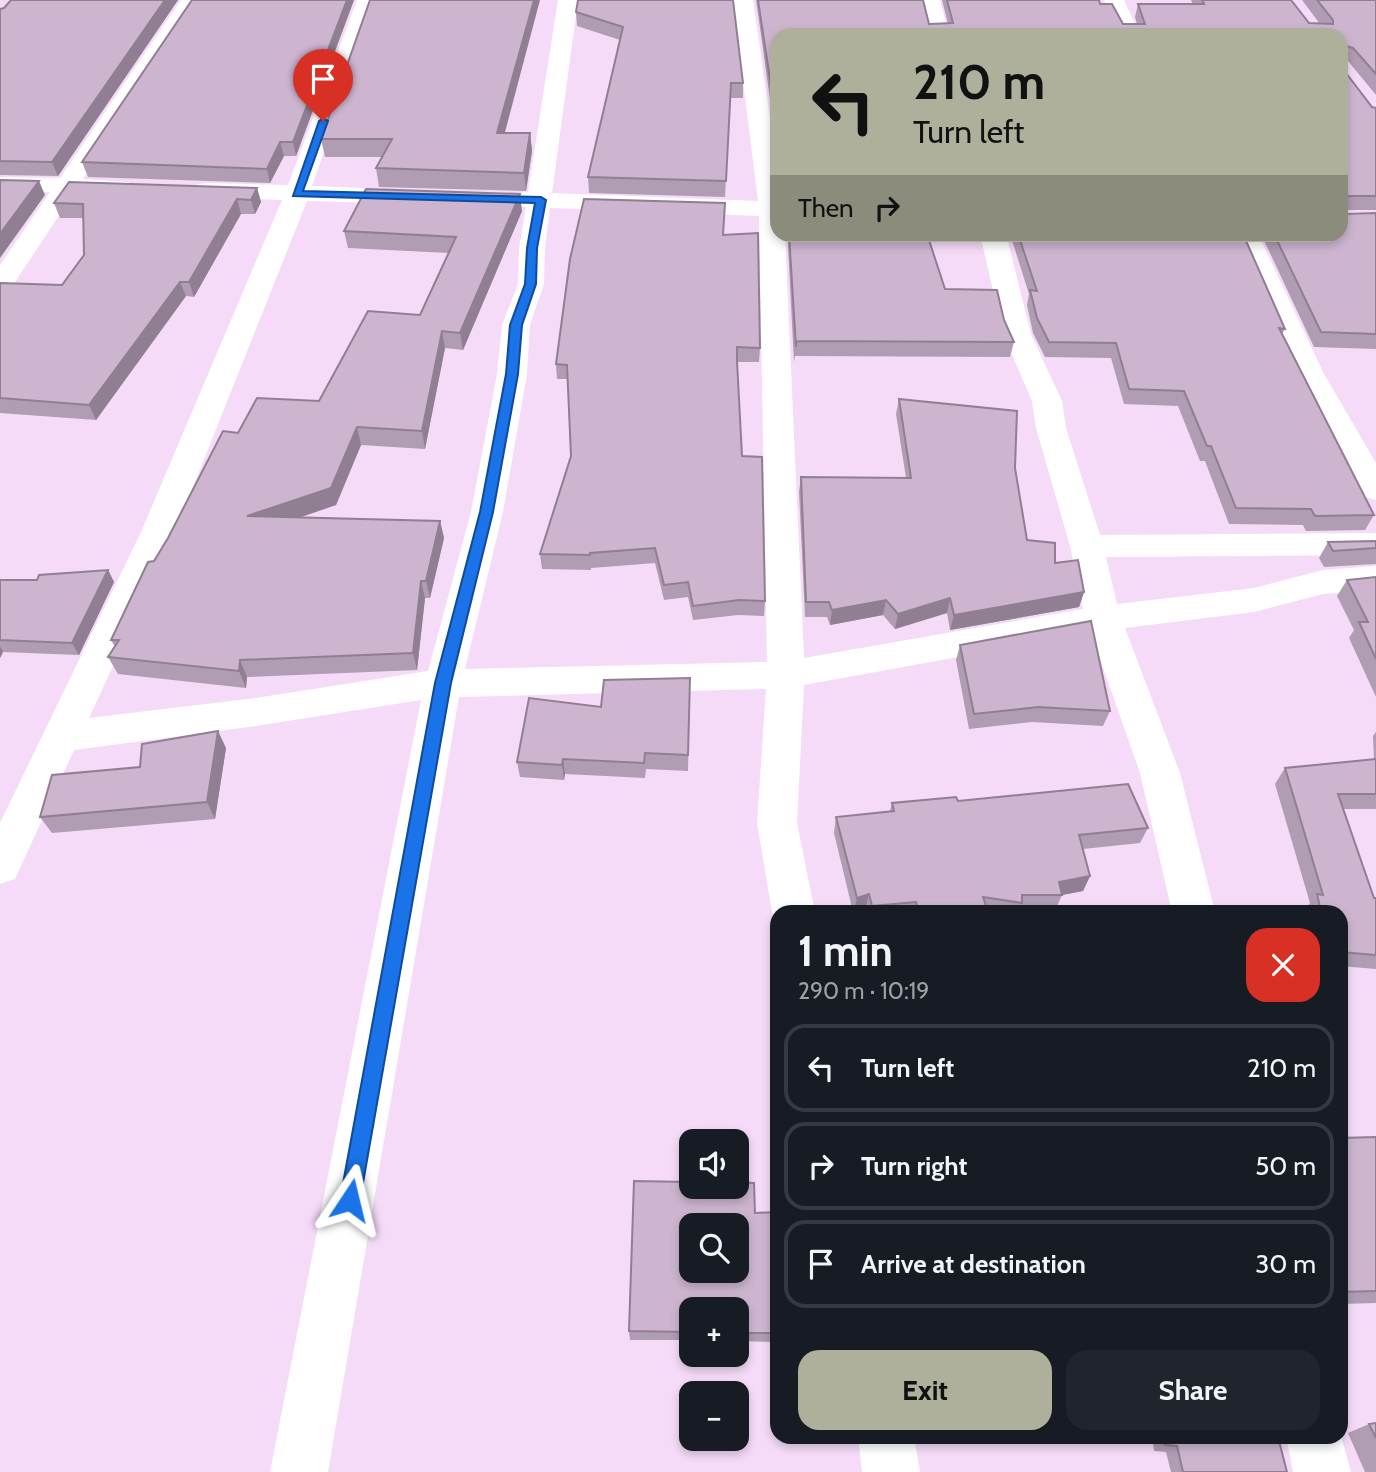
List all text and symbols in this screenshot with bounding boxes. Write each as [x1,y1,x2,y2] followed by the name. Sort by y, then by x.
[293,49,353,121] pin
[913,52,1045,111] text: 210 m
[798,56,889,147] icon: left
[304,60,342,98] icon: arrive
[913,112,1024,151] text: Turn left
[868,189,906,227] icon: right
[798,192,854,224] text: Then
[798,925,893,977] text: 1 min
[1246,928,1320,1002] button: close
[798,977,929,1005] text: 290 m · 10:19
[802,1049,840,1087] icon: left
[861,1052,954,1084] text: Turn left
[1247,1052,1316,1084] text: 210 m
[679,1129,749,1451] map controls
[679,1129,749,1199] button: sound
[802,1147,840,1185] icon: right
[861,1150,967,1182] text: Turn right
[1255,1150,1316,1182] text: 50 m
[313,1163,387,1237] position arrow
[679,1213,749,1283] button: search
[802,1245,840,1283] icon: arrive
[861,1248,1086,1280] text: Arrive at destination
[1255,1248,1316,1280] text: 30 m
[679,1297,749,1367] button: +
[798,1350,1052,1430] button: Exit
[1066,1350,1320,1430] button: Share
[679,1381,749,1451] button: −

